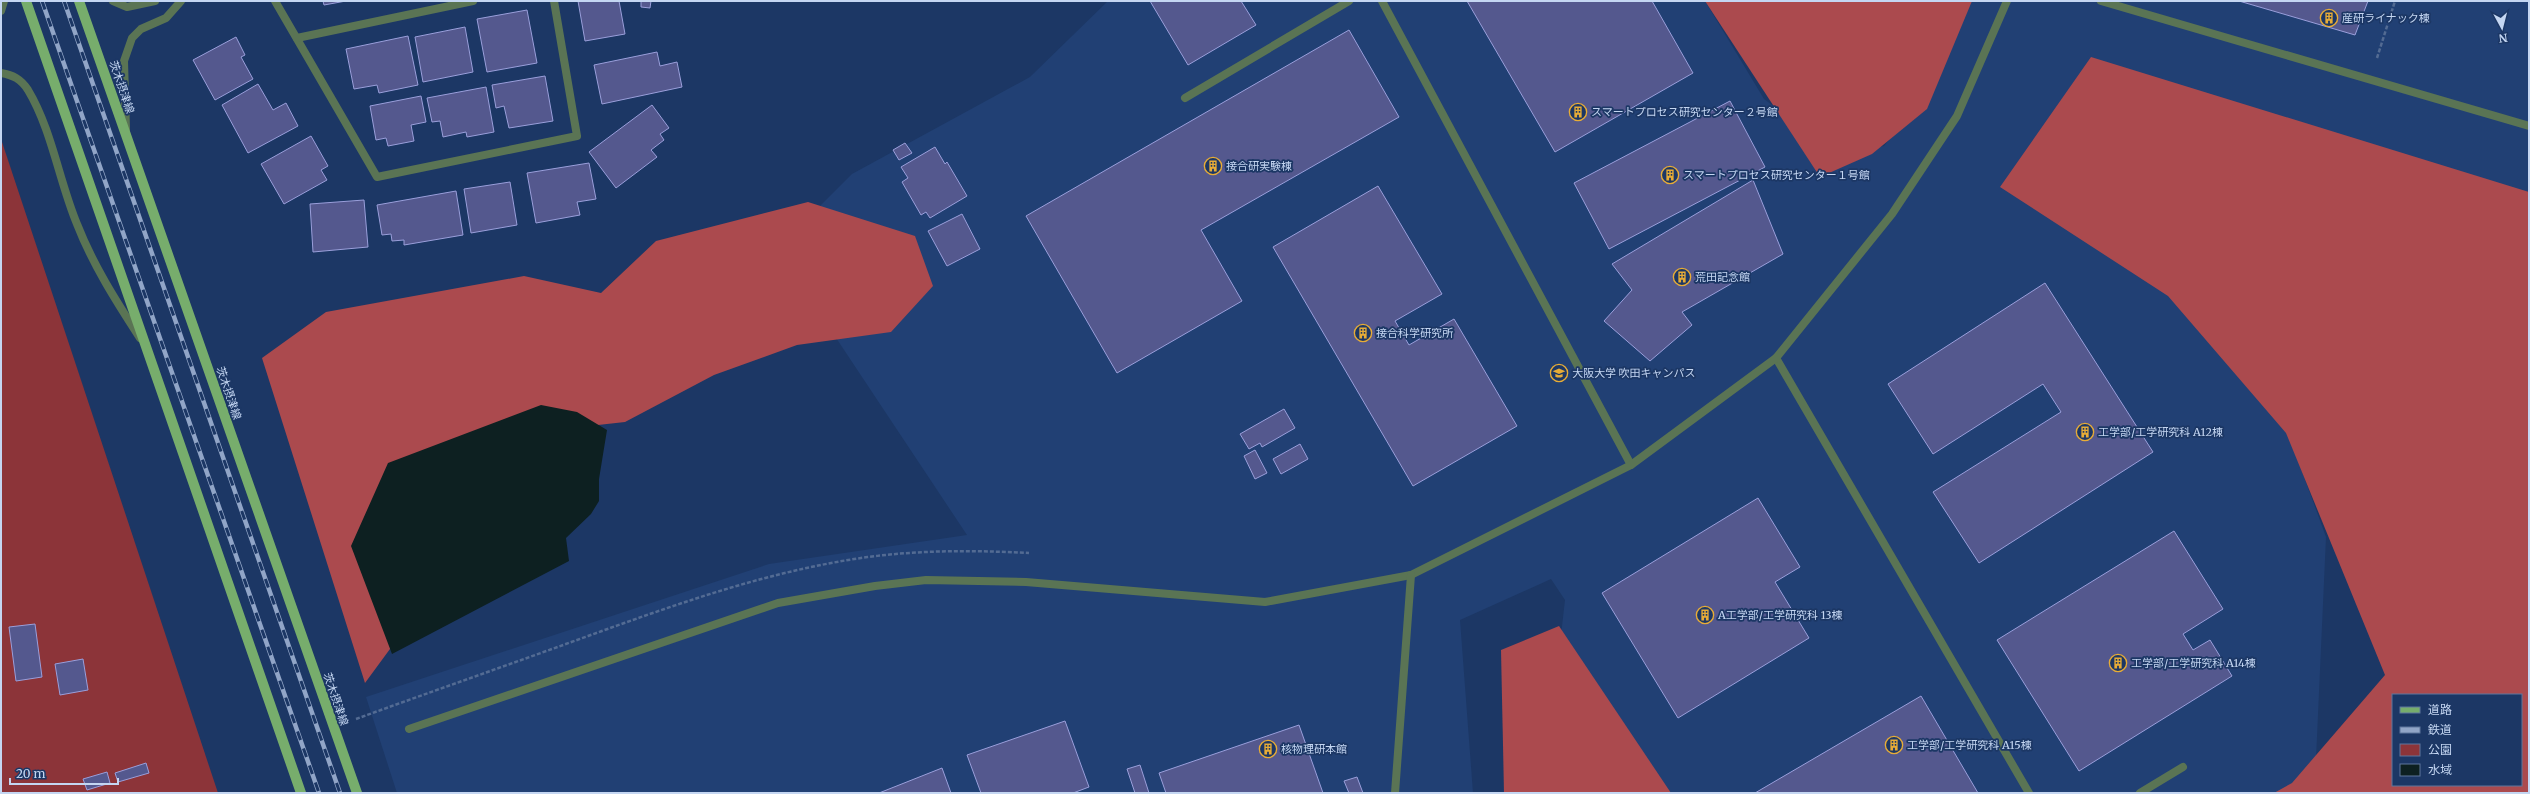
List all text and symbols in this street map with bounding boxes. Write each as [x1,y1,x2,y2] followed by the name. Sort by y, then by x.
[2319,8,2339,28] building icon: 産研ライナック棟
[2482,8,2522,48] north arrow
[2342,11,2430,25] place label: 産研ライナック棟
[2498,30,2508,45] text: N
[106,59,138,115] street label: 茨木摂津線
[1568,102,1588,122] building icon: スマートプロセス研究センター２号館
[1591,105,1778,119] place label: スマートプロセス研究センター２号館
[1203,156,1223,176] building icon: 接合研実験棟
[1226,159,1292,173] place label: 接合研実験棟
[1660,165,1680,185] building icon: スマートプロセス研究センター１号館
[1683,168,1870,182] place label: スマートプロセス研究センター１号館
[1672,267,1692,287] building icon: 荒田記念館
[1695,270,1750,284] place label: 荒田記念館
[1353,323,1373,343] building icon: 接合科学研究所
[1376,326,1454,340] place label: 接合科学研究所
[1549,363,1569,383] school or university icon: 大阪大学 吹田キャンパス
[213,365,245,421] street label: 茨木摂津線
[1572,366,1696,380] place label: 大阪大学 吹田キャンパス
[2075,422,2095,442] building icon: 工学部/工学研究科 A12棟
[2098,425,2223,439] place label: 工学部/工学研究科 A12棟
[1695,605,1715,625] building icon: A工学部/工学研究科 13棟
[1717,608,1843,622] place label: A工学部/工学研究科 13棟
[2108,653,2128,673] building icon: 工学部/工学研究科 A14棟
[2131,656,2256,670] place label: 工学部/工学研究科 A14棟
[320,671,352,727] street label: 茨木摂津線
[2392,694,2522,786] legend
[2428,702,2452,717] text: 道路
[2428,722,2452,737] text: 鉄道
[1884,735,1904,755] building icon: 工学部/工学研究科 A15棟
[1907,738,2032,752] place label: 工学部/工学研究科 A15棟
[1258,739,1278,759] building icon: 核物理研本館
[1281,742,1347,756] place label: 核物理研本館
[2428,742,2452,757] text: 公園
[10,760,118,786] scale bar
[2428,762,2452,777] text: 水域
[16,766,45,781] text: 20 m

